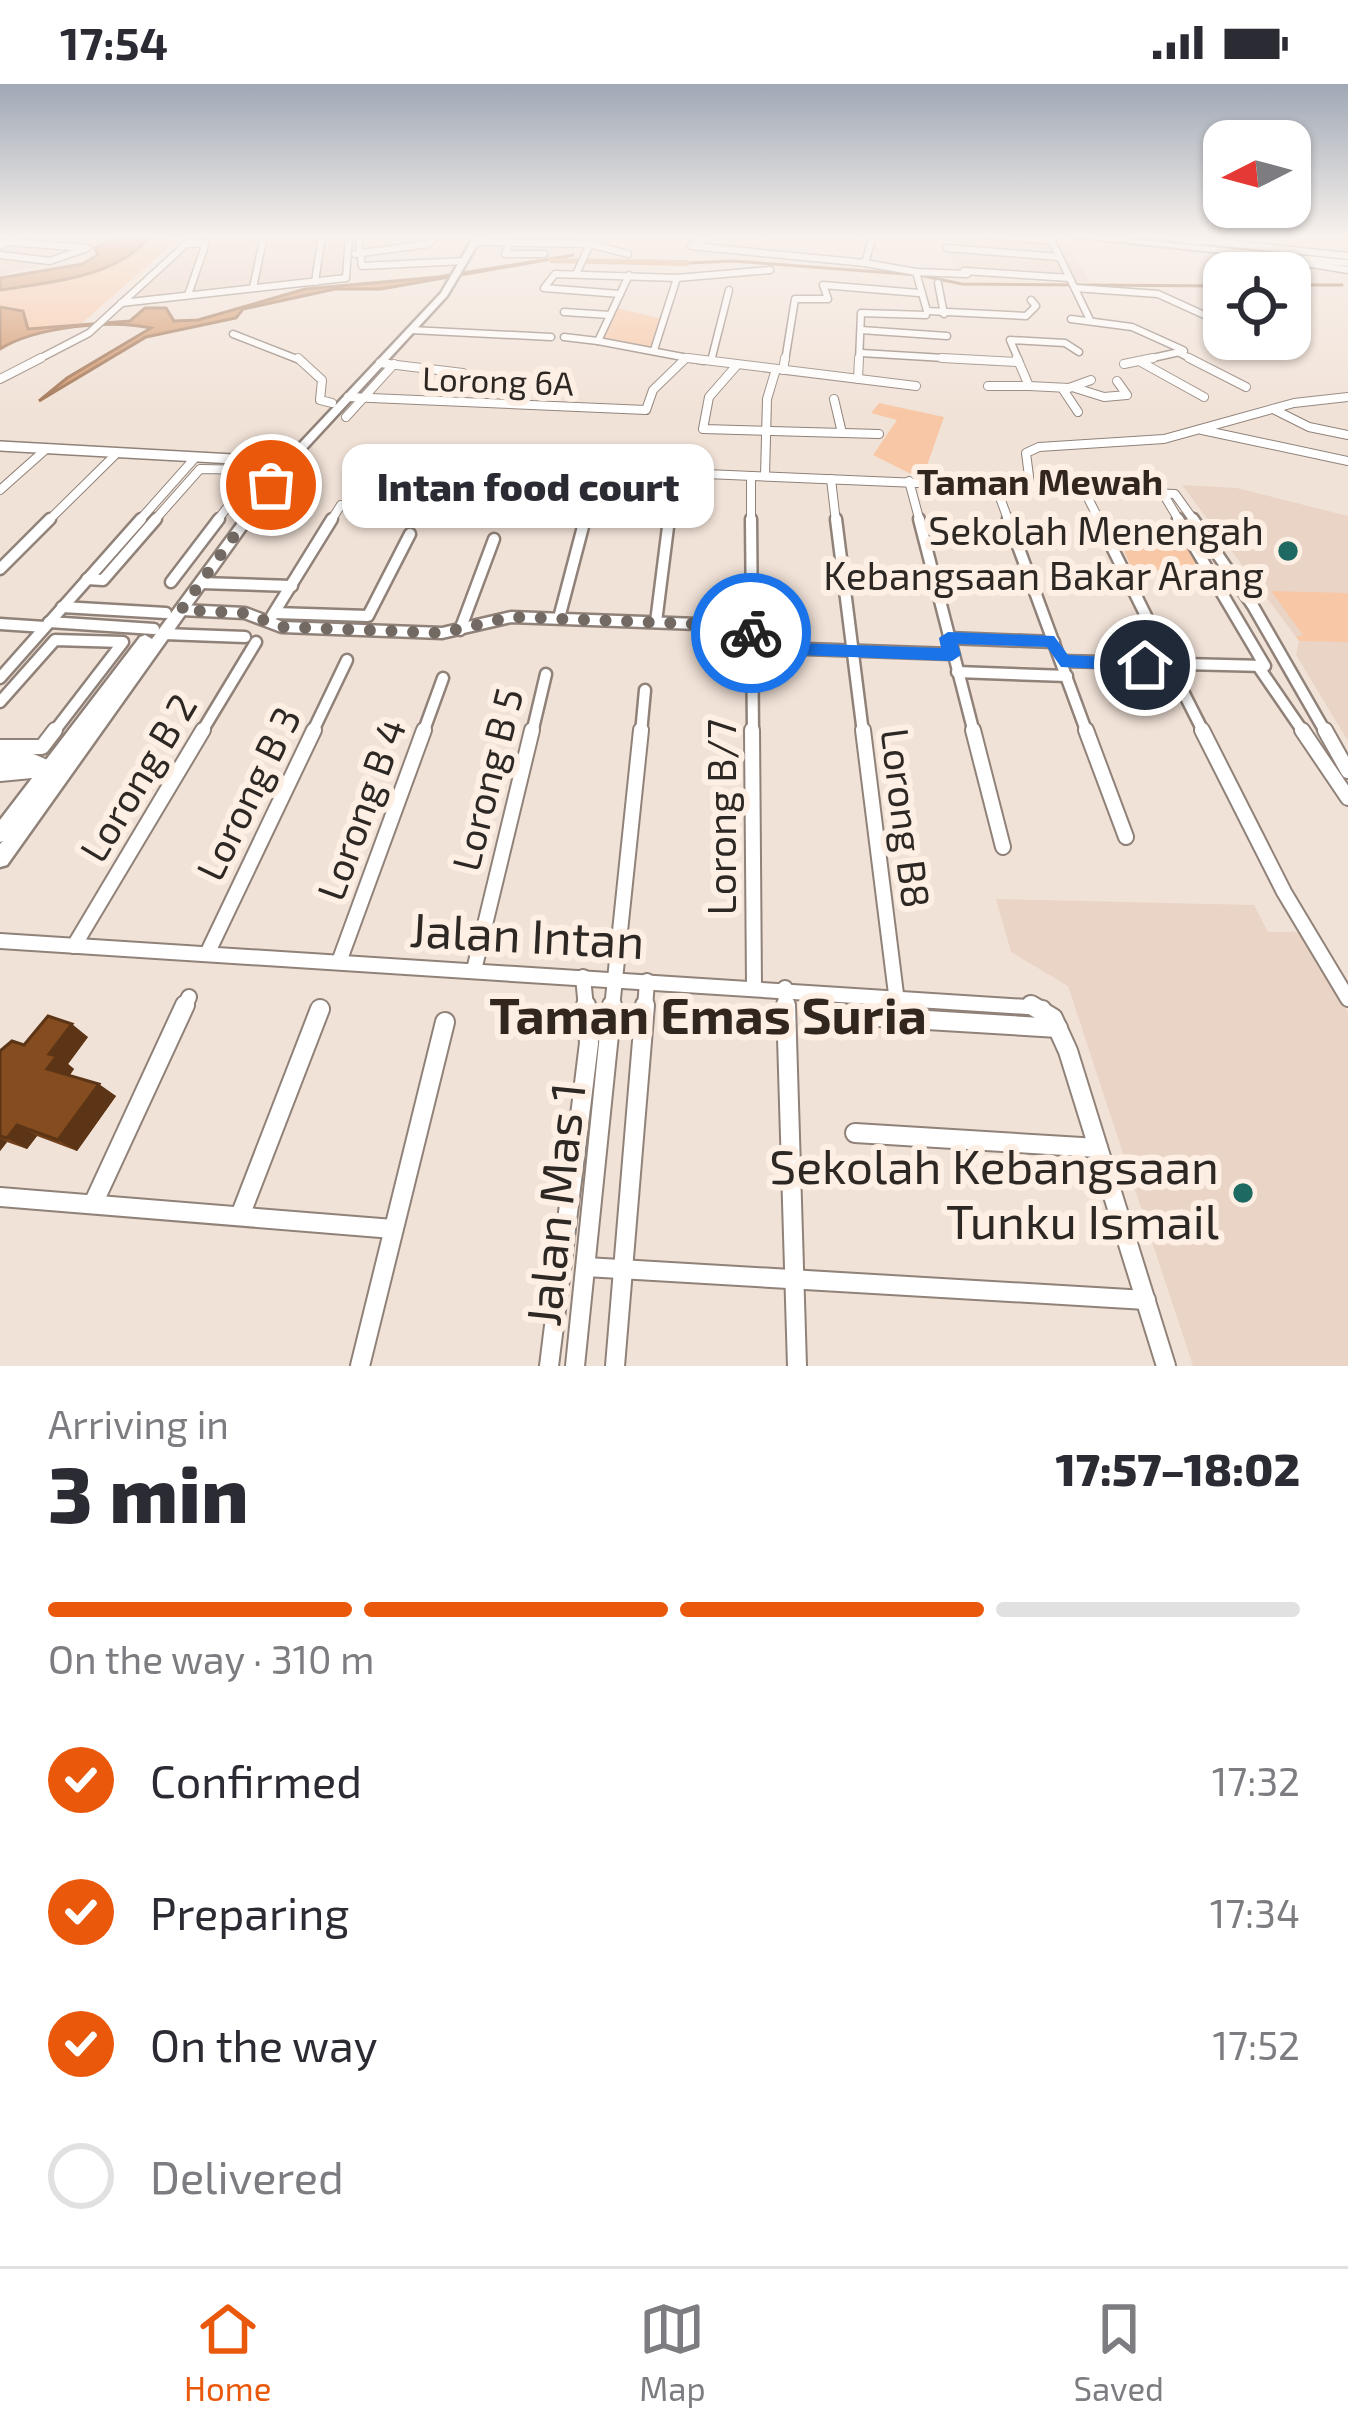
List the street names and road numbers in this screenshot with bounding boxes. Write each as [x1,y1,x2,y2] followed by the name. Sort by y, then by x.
[422,357,575,403] street label: Lorong 6A
[441,683,531,875] street label: Lorong B 5
[69,685,205,869] street label: Lorong B 2
[185,699,309,887] street label: Lorong B 3
[306,712,414,906] street label: Lorong B 4
[697,719,744,915] street label: Lorong B/7
[873,726,941,910] street label: Lorong B8
[408,899,646,969] street label: Jalan Intan
[512,1079,596,1329] street label: Jalan Mas 1

